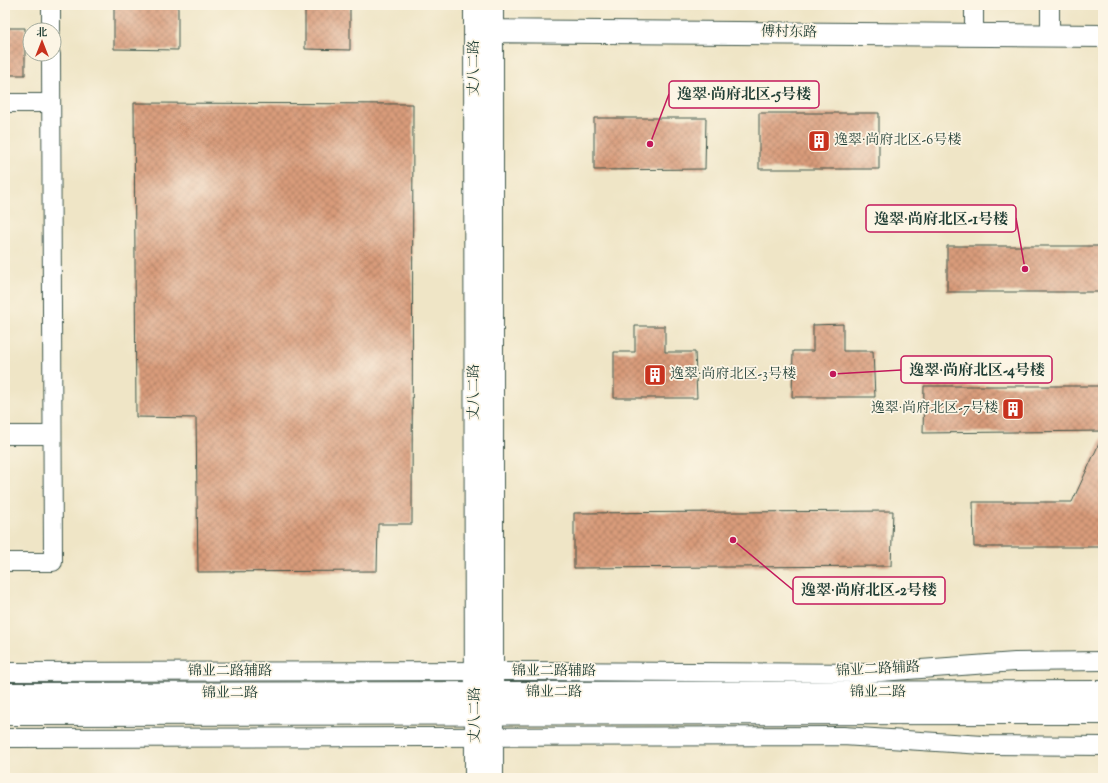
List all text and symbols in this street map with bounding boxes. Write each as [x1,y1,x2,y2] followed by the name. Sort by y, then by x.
[22,22,62,62] north arrow
[761,23,817,43] street label: 傅村东路
[37,25,48,41] text: 北
[465,40,485,96] street label: 丈八二路
[669,81,819,108] callout: 逸翠·尚府北区-5号楼
[677,85,811,106] text: 逸翠·尚府北区-5号楼
[806,128,832,154] building icon: 逸翠·尚府北区-6号楼
[834,131,961,151] place label: 逸翠·尚府北区-6号楼
[866,205,1016,232] callout: 逸翠·尚府北区-1号楼
[874,210,1008,231] text: 逸翠·尚府北区-1号楼
[901,356,1052,383] callout: 逸翠·尚府北区-4号楼
[909,361,1045,382] text: 逸翠·尚府北区-4号楼
[642,362,668,388] building icon: 逸翠·尚府北区-3号楼
[465,364,485,420] street label: 丈八二路
[670,365,796,385] place label: 逸翠·尚府北区-3号楼
[1000,396,1026,422] building icon: 逸翠·尚府北区-7号楼
[871,399,998,419] place label: 逸翠·尚府北区-7号楼
[793,577,945,604] callout: 逸翠·尚府北区-2号楼
[801,581,937,602] text: 逸翠·尚府北区-2号楼
[836,658,920,682] street label: 锦业二路辅路
[188,662,272,682] street label: 锦业二路辅路
[512,662,596,682] street label: 锦业二路辅路
[526,683,582,703] street label: 锦业二路
[850,683,906,703] street label: 锦业二路
[202,684,258,704] street label: 锦业二路
[466,687,486,743] street label: 丈八二路

